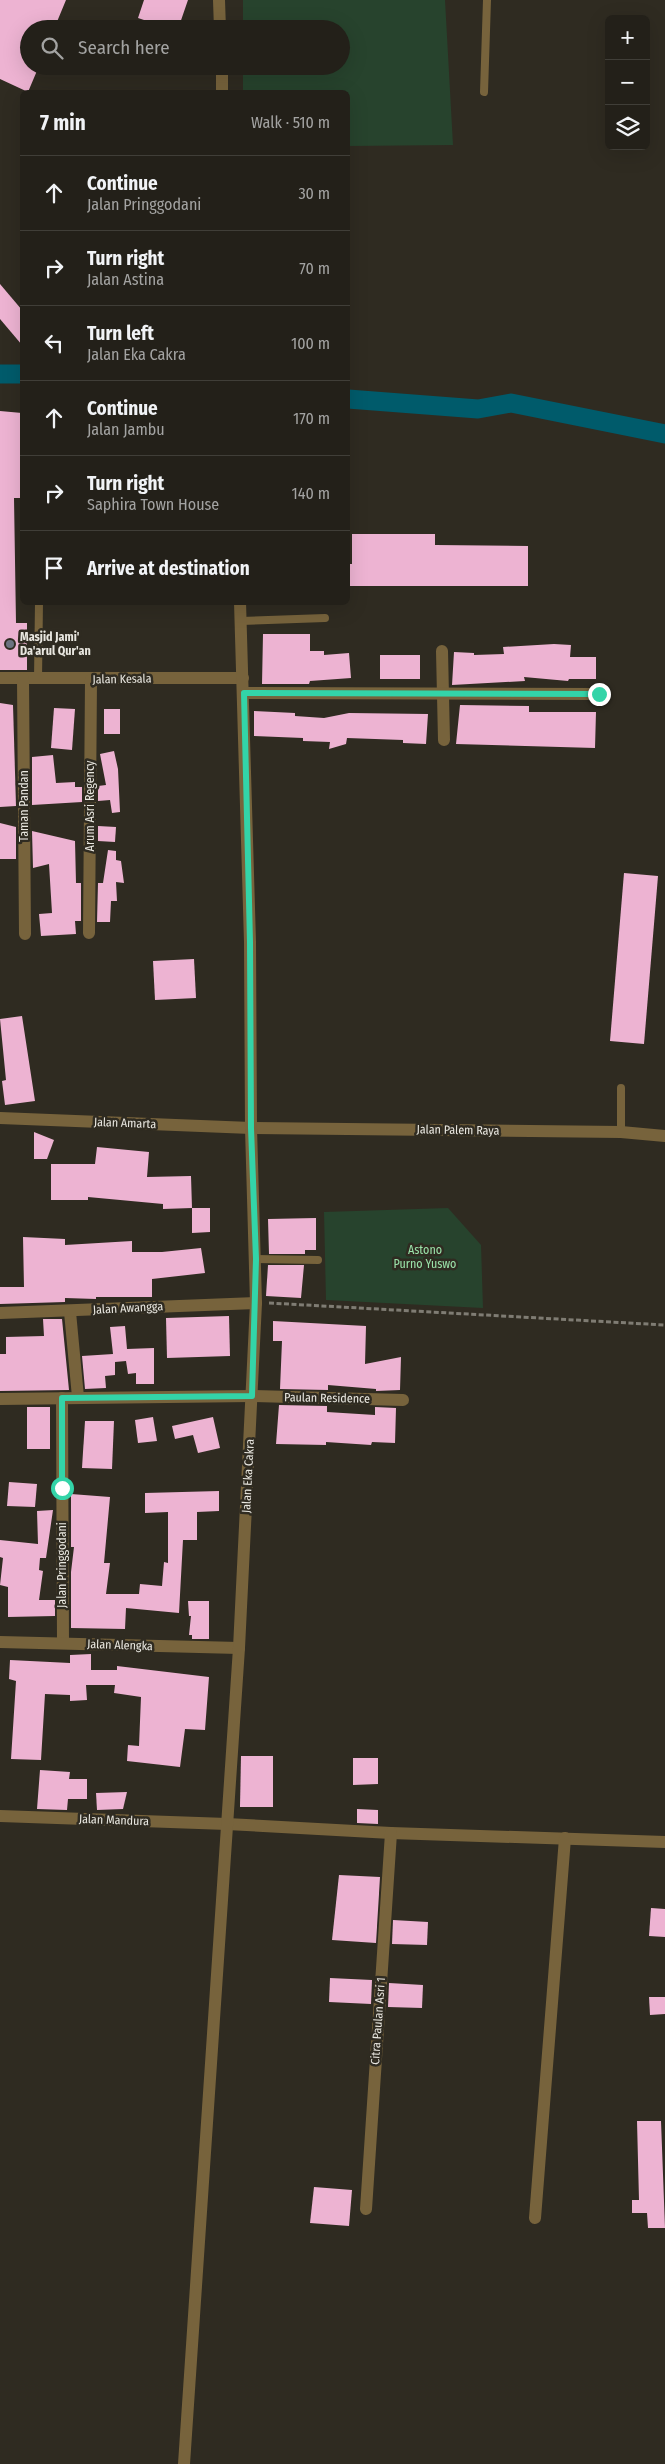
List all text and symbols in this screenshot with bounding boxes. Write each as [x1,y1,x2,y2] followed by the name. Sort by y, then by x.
[605,15,650,150] map controls
[605,15,650,60] button: +
[20,20,350,75] search box
[38,34,66,62] icon: search
[78,36,170,59] text: Search here
[605,60,650,105] button: −
[605,105,650,150] button: layers
[40,110,86,136] text: 7 min
[251,113,330,132] text: Walk · 510 m
[87,172,158,195] text: Continue
[40,179,68,207] icon: ahead
[298,184,330,203] text: 30 m
[87,195,201,214] text: Jalan Pringgodani
[87,247,164,270] text: Turn right
[40,254,68,282] icon: right
[299,259,330,278] text: 70 m
[87,270,164,289] text: Jalan Astina
[87,322,154,345] text: Turn left
[40,329,68,357] icon: left
[291,334,330,353] text: 100 m
[87,345,186,364] text: Jalan Eka Cakra
[87,397,158,420] text: Continue
[40,404,68,432] icon: ahead
[293,409,330,428] text: 170 m
[87,420,165,439] text: Jalan Jambu
[87,472,164,495] text: Turn right
[40,479,68,507] icon: right
[292,484,330,503] text: 140 m
[87,495,219,514] text: Saphira Town House
[40,554,68,582] icon: arrive
[87,557,250,580] text: Arrive at destination
[20,630,91,658] place label: Masjid Jami' Da'arul Qur'an
[4,638,16,650] marker: Masjid Jami' Da'arul Qur'an
[92,671,152,687] street label: Jalan Kesala
[588,683,611,706] route end
[83,760,97,851] street label: Arum Asri Regency
[17,770,31,842] street label: Taman Pandan
[94,1115,157,1131] street label: Jalan Amarta
[416,1122,500,1138] street label: Jalan Palem Raya
[394,1243,456,1271] park label: Astono Purno Yuswo
[93,1299,164,1317] street label: Jalan Awangga
[284,1390,370,1406] street label: Paulan Residence
[239,1439,257,1513] street label: Jalan Eka Cakra
[51,1477,74,1500] route start
[55,1522,69,1608] street label: Jalan Pringgodani
[87,1637,153,1653] street label: Jalan Alengka
[79,1812,149,1828] street label: Jalan Mandura
[368,1977,388,2065] street label: Citra Paulan Asri 1

